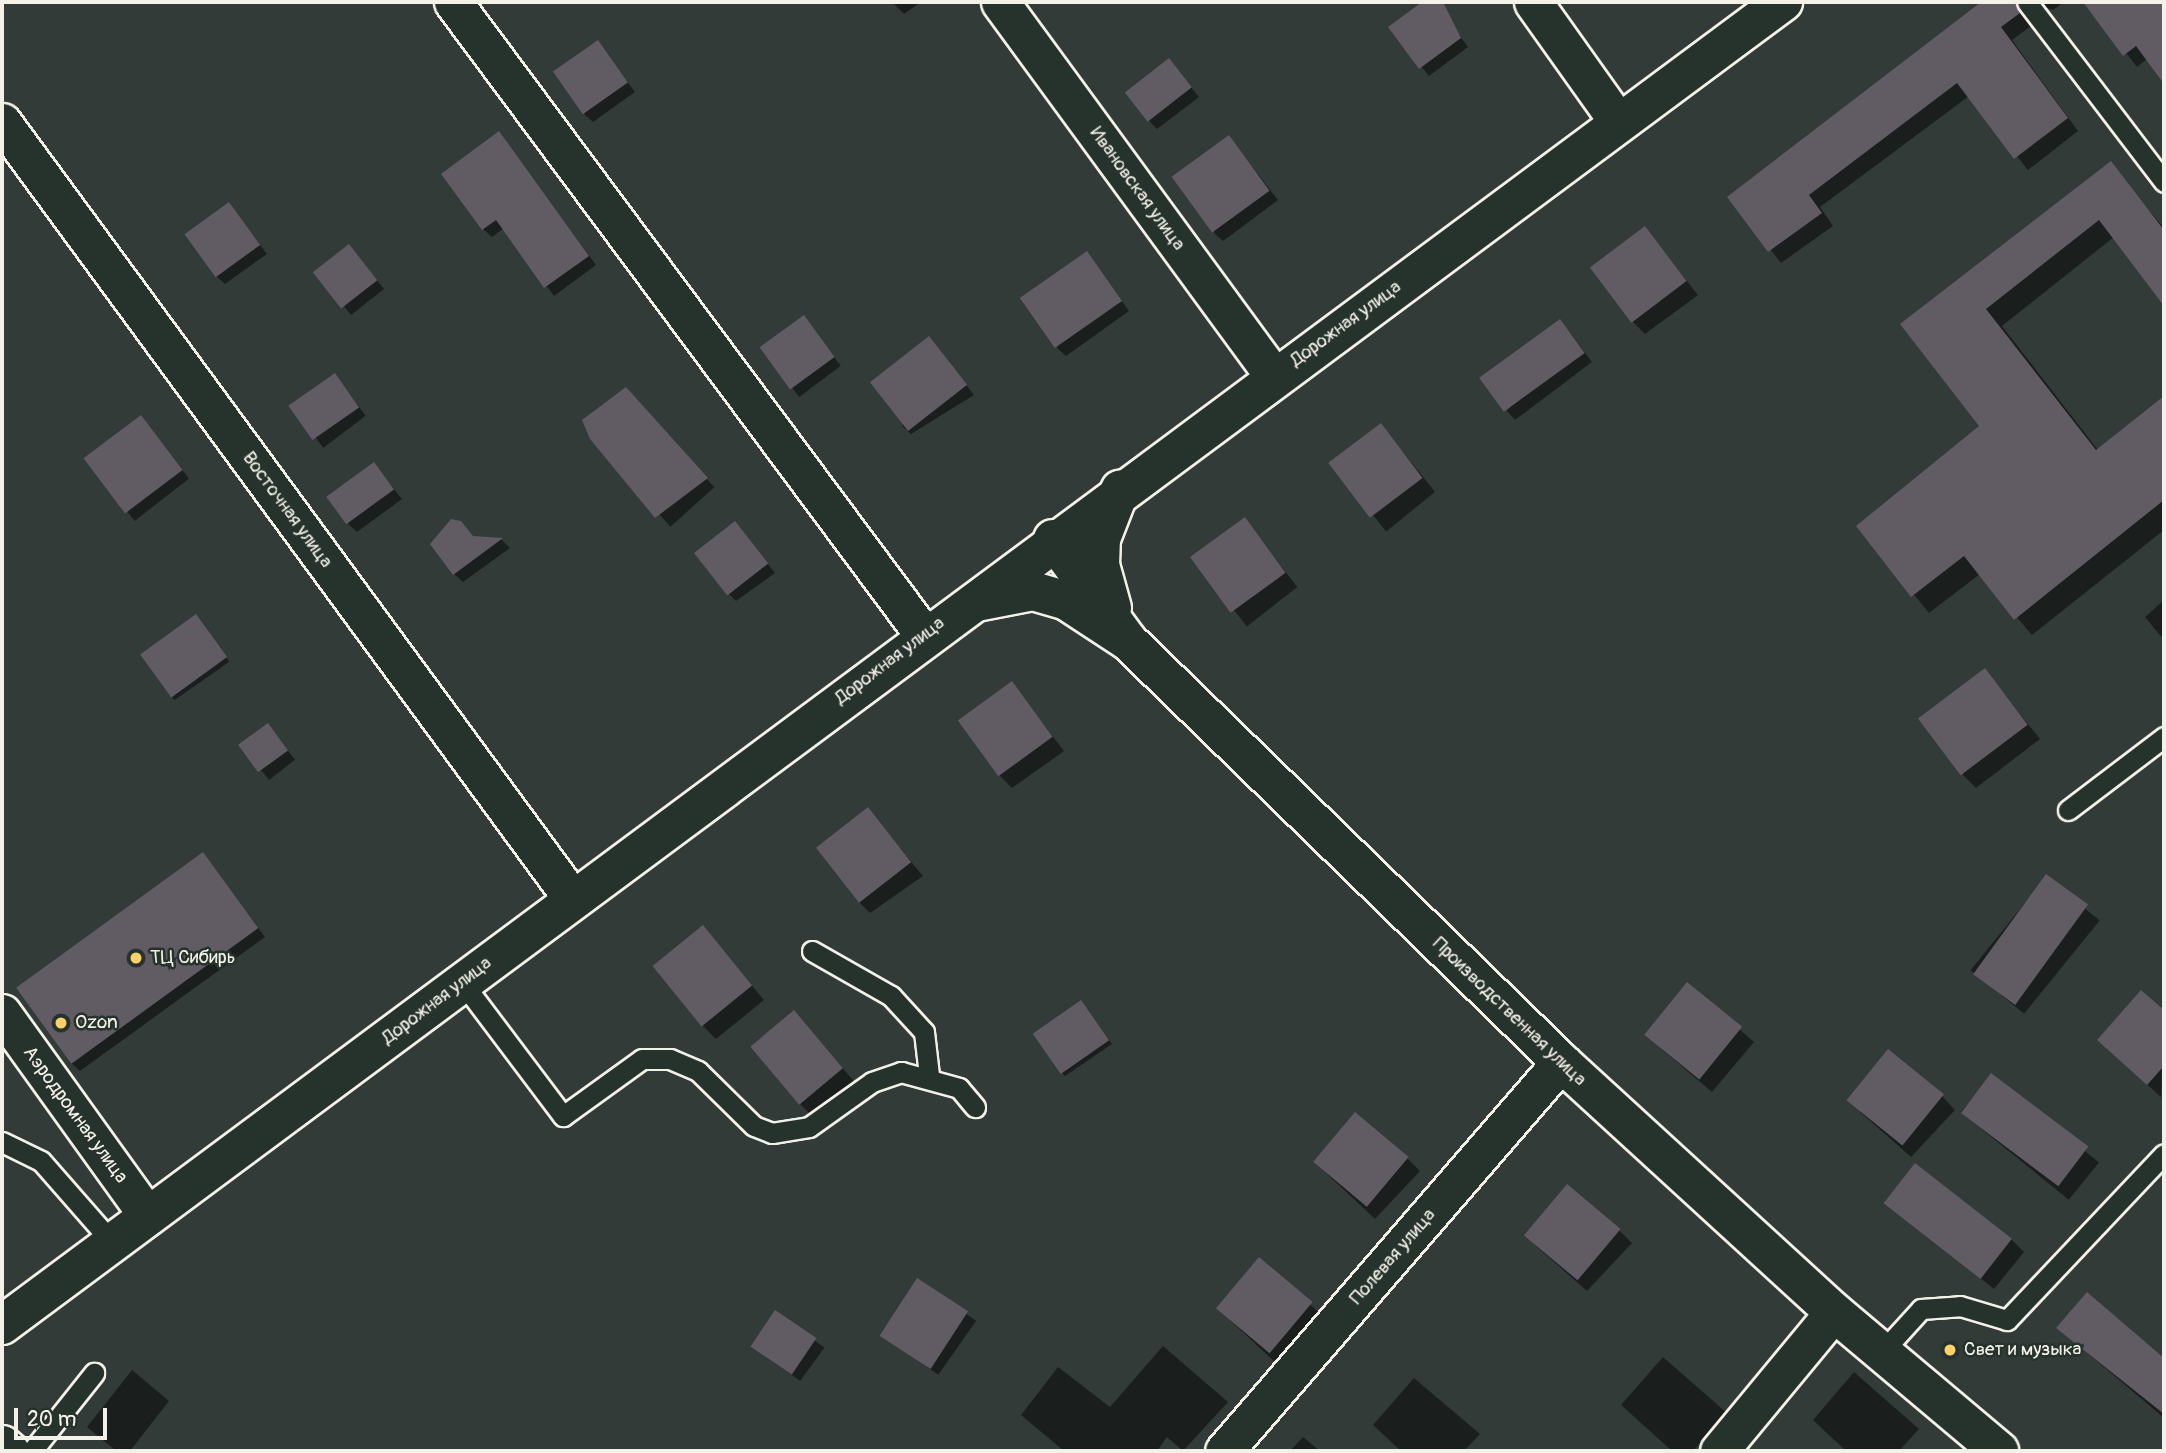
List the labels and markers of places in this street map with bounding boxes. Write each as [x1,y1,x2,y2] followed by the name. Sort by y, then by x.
[150,947,235,969] place label: ТЦ Сибирь
[128,950,144,966] marker: ТЦ Сибирь
[75,1012,118,1034] place label: Ozon
[53,1015,69,1031] marker: Ozon
[1964,1339,2081,1361] place label: Свет и музыка
[1942,1342,1958,1358] marker: Свет и музыка

